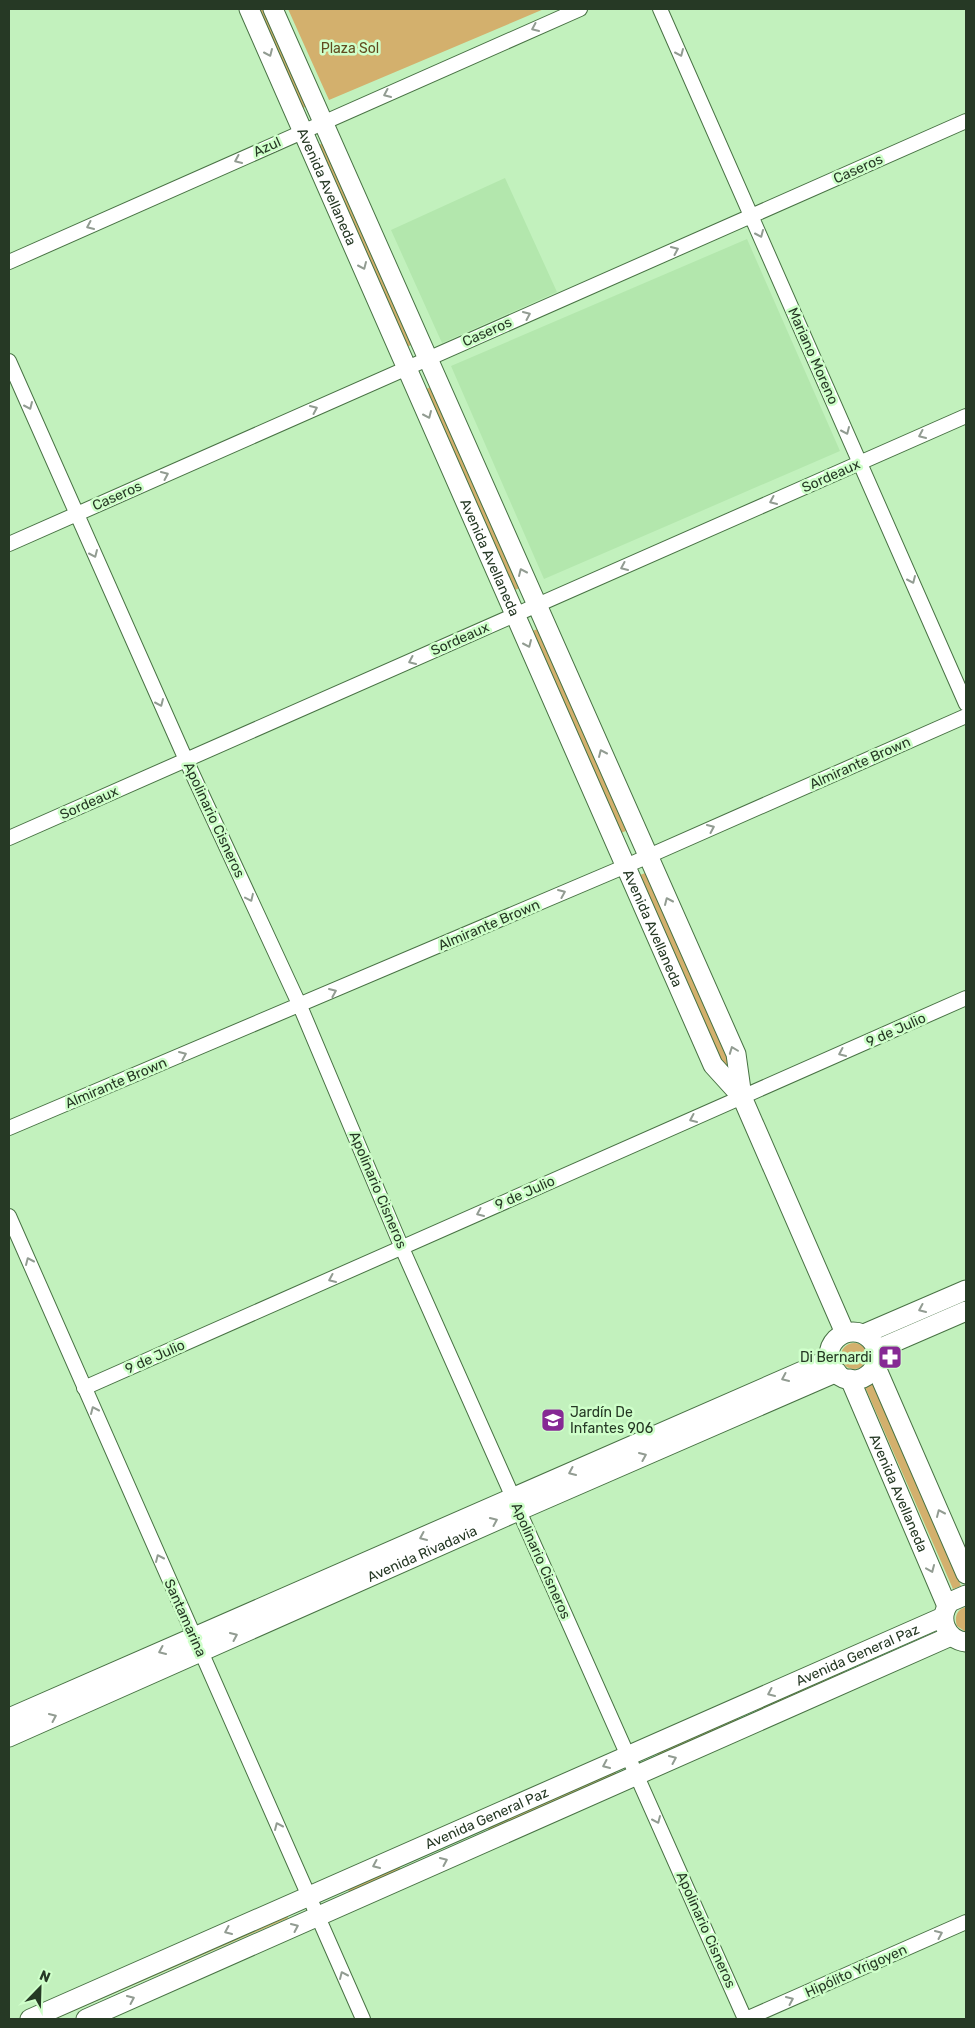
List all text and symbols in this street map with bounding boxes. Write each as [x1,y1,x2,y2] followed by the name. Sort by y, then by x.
[531,22,540,33] one-way arrow
[321,40,379,57] park label: Plaza Sol
[263,48,273,57] one-way arrow
[674,48,685,57] one-way arrow
[383,88,392,99] one-way arrow
[294,125,360,248] street label: Avenida Avellaneda
[251,133,283,161] street label: Azul
[831,151,885,187] street label: Caseros
[234,153,243,164] one-way arrow
[86,220,95,231] one-way arrow
[753,229,764,238] one-way arrow
[670,245,679,256] one-way arrow
[356,261,367,270] one-way arrow
[784,305,842,407] street label: Mariano Moreno
[522,311,531,322] one-way arrow
[460,314,514,350] street label: Caseros
[22,401,33,410] one-way arrow
[309,404,318,415] one-way arrow
[421,410,432,419] one-way arrow
[840,426,851,435] one-way arrow
[918,429,927,440] one-way arrow
[799,455,863,496] street label: Sordeaux
[160,470,169,481] one-way arrow
[90,478,144,514] street label: Caseros
[769,495,778,506] one-way arrow
[457,496,523,619] street label: Avenida Avellaneda
[88,549,99,558] one-way arrow
[620,560,629,571] one-way arrow
[517,568,528,577] one-way arrow
[905,575,916,584] one-way arrow
[428,618,492,659] street label: Sordeaux
[522,639,533,648] one-way arrow
[408,654,417,665] one-way arrow
[154,698,165,707] one-way arrow
[807,733,913,793] street label: Almirante Brown
[597,749,608,758] one-way arrow
[180,760,248,880] street label: Apolinario Cisneros
[57,782,121,823] street label: Sordeaux
[706,824,715,835] one-way arrow
[620,867,686,990] street label: Avenida Avellaneda
[557,889,566,900] one-way arrow
[244,893,254,902] one-way arrow
[436,896,542,954] street label: Almirante Brown
[663,897,674,906] one-way arrow
[328,987,337,998] one-way arrow
[864,1009,928,1051] street label: 9 de Julio
[729,1046,739,1055] one-way arrow
[838,1047,847,1058] one-way arrow
[178,1050,187,1061] one-way arrow
[63,1054,169,1112] street label: Almirante Brown
[689,1113,698,1124] one-way arrow
[346,1129,410,1251] street label: Apolinario Cisneros
[493,1172,557,1214] street label: 9 de Julio
[476,1207,485,1218] one-way arrow
[24,1257,35,1266] one-way arrow
[328,1272,337,1283] one-way arrow
[918,1303,927,1314] one-way arrow
[123,1336,187,1378] street label: 9 de Julio
[877,1344,903,1370] pharmacy icon: Di Bernardi
[800,1349,872,1366] place label: Di Bernardi
[781,1372,790,1383] one-way arrow
[570,1404,653,1437] place label: Jardín De Infantes 906
[89,1406,100,1415] one-way arrow
[540,1407,566,1433] school or university icon: Jardín De Infantes 906
[866,1431,931,1555] street label: Avenida Avellaneda
[638,1452,647,1463] one-way arrow
[568,1465,577,1476] one-way arrow
[508,1500,574,1622] street label: Apolinario Cisneros
[935,1509,946,1518] one-way arrow
[489,1517,498,1528] one-way arrow
[365,1522,480,1585] street label: Avenida Rivadavia
[419,1530,428,1541] one-way arrow
[155,1554,166,1563] one-way arrow
[924,1564,935,1573] one-way arrow
[160,1577,210,1659] street label: Santamarina
[793,1620,922,1689] street label: Avenida General Paz
[229,1632,238,1643] one-way arrow
[158,1644,167,1655] one-way arrow
[767,1687,776,1698] one-way arrow
[48,1712,57,1723] one-way arrow
[668,1755,677,1766] one-way arrow
[602,1760,610,1770] one-way arrow
[422,1783,551,1852] street label: Avenida General Paz
[650,1815,661,1824] one-way arrow
[273,1822,284,1831] one-way arrow
[439,1856,448,1867] one-way arrow
[372,1859,381,1870] one-way arrow
[673,1869,739,1991] street label: Apolinario Cisneros
[290,1922,299,1933] one-way arrow
[224,1925,233,1935] one-way arrow
[934,1929,943,1940] one-way arrow
[802,1941,910,2001] street label: Hipólito Yrigoyen
[15,1963,65,2013] north arrow
[37,1967,53,1986] text: N
[339,1971,350,1980] one-way arrow
[126,1995,135,2006] one-way arrow
[785,1995,794,2006] one-way arrow

